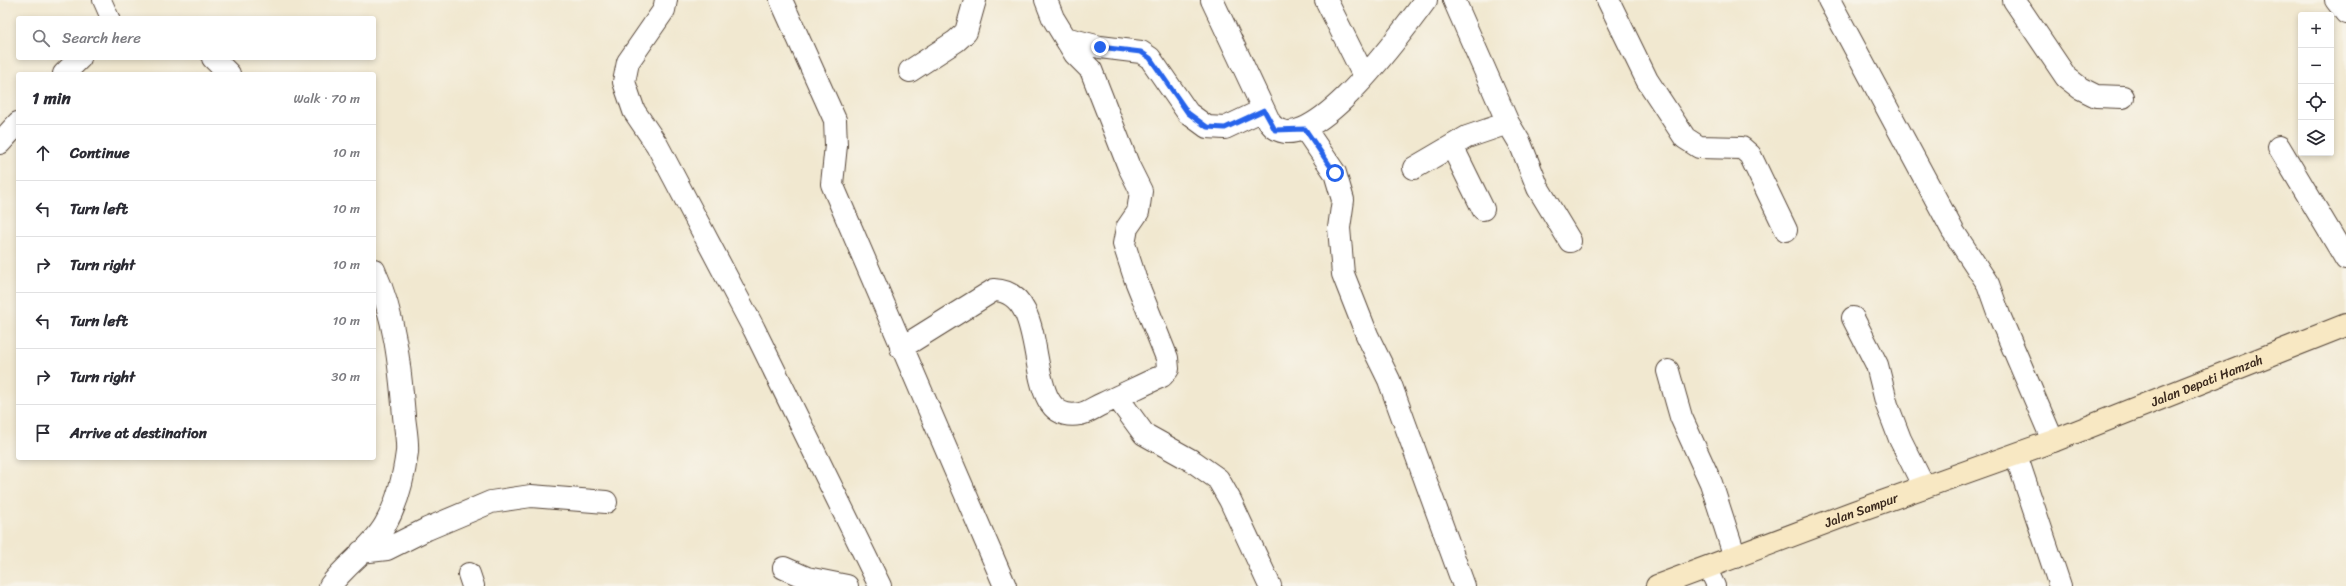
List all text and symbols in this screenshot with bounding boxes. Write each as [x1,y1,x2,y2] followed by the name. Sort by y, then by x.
[2298,12,2334,156] map controls
[2298,12,2334,48] button: +
[16,16,376,60] search box
[62,25,141,51] text: Search here
[30,27,52,49] icon: search
[1091,38,1109,56] route end
[2298,48,2334,84] button: −
[32,83,71,113] text: 1 min
[2298,84,2334,120] button: locate
[294,87,360,110] text: Walk · 70 m
[2298,120,2334,156] button: layers
[70,140,130,166] text: Continue
[333,141,360,164] text: 10 m
[32,142,54,164] icon: ahead
[1326,164,1344,182] route start
[70,196,128,222] text: Turn left
[333,197,360,220] text: 10 m
[32,198,54,220] icon: left
[70,252,135,278] text: Turn right
[333,253,360,276] text: 10 m
[32,254,54,276] icon: right
[70,308,128,334] text: Turn left
[333,309,360,332] text: 10 m
[32,310,54,332] icon: left
[2147,348,2266,414] street label: Jalan Depati Hamzah
[70,364,135,390] text: Turn right
[331,365,360,388] text: 30 m
[32,366,54,388] icon: right
[70,420,207,446] text: Arrive at destination
[32,422,54,444] icon: arrive
[1820,486,1902,534] street label: Jalan Sampur

